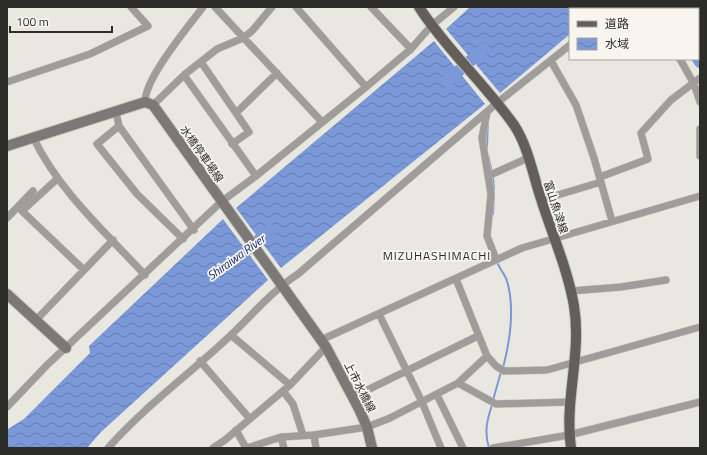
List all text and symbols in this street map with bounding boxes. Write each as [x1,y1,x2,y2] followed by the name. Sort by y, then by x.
[10,8,112,34] scale bar
[569,8,699,60] legend
[16,12,49,31] text: 100 m
[605,14,629,33] text: 道路
[605,34,629,53] text: 水域
[177,122,227,186] street label: 水橋停車場線
[540,178,572,236] street label: 富山魚津線
[203,228,271,285] water label: Shiraiwa River
[383,246,491,265] district label: MIZUHASHIMACHI
[340,359,380,415] street label: 上市水橋線

